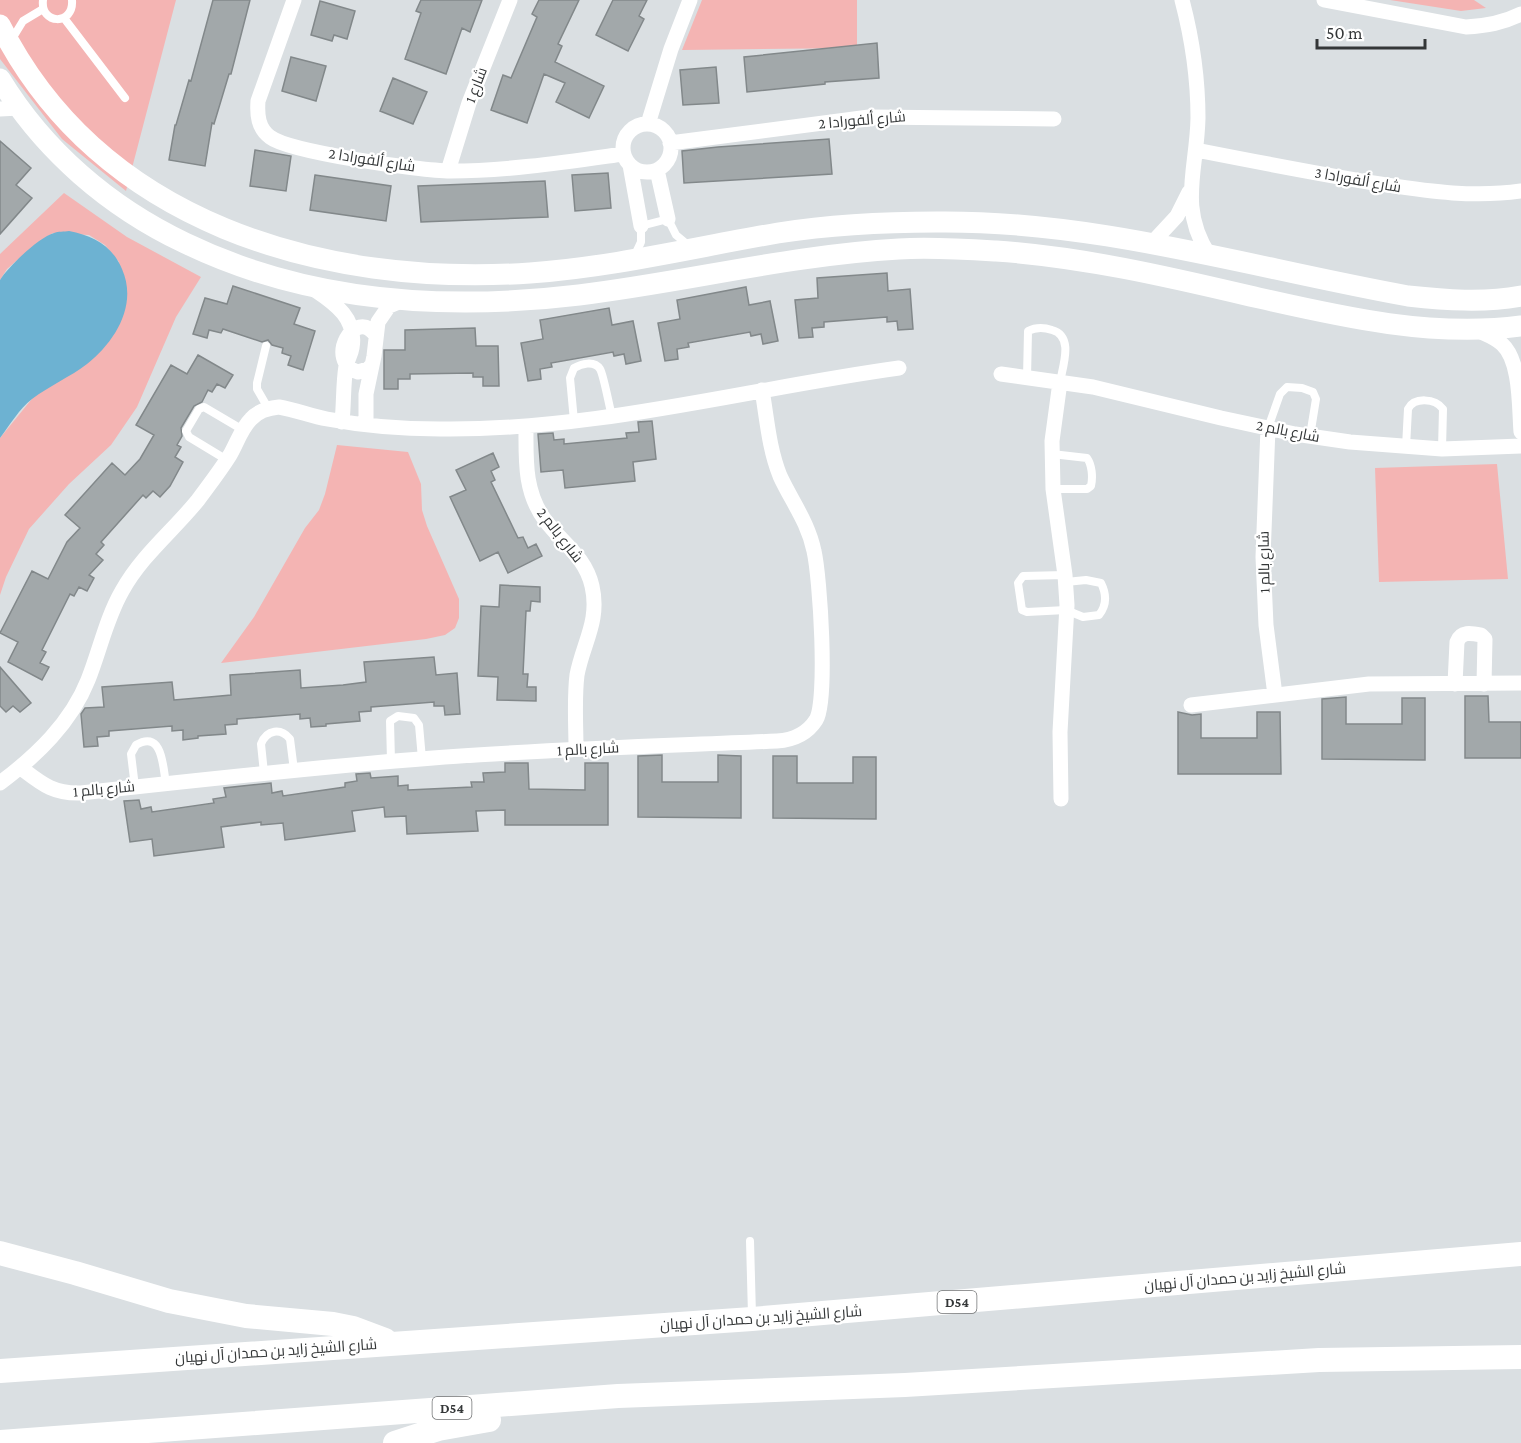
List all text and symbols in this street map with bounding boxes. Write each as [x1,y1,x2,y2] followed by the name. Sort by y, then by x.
[1317,12,1425,50] scale bar
[1326,23,1363,43] text: 50 m
[462,65,493,106] street label: شارع 1
[818,106,907,135] street label: شارع ألفورادا 2
[327,143,417,178] street label: شارع ألفورادا 2
[1313,163,1403,198] street label: شارع ألفورادا 3
[1254,417,1321,448] street label: شارع بالم 2
[532,505,586,567] street label: شارع بالم 2
[1255,531,1276,593] street label: شارع بالم 1
[557,739,620,762] street label: شارع بالم 1
[72,778,136,803] street label: شارع بالم 1
[1143,1260,1347,1297] street label: شارع الشيخ زايد بن حمدان آل نهيان
[938,1291,976,1313] road number: D54
[659,1303,863,1336] street label: شارع الشيخ زايد بن حمدان آل نهيان
[174,1336,378,1369] street label: شارع الشيخ زايد بن حمدان آل نهيان
[432,1397,472,1419] road number: D54

